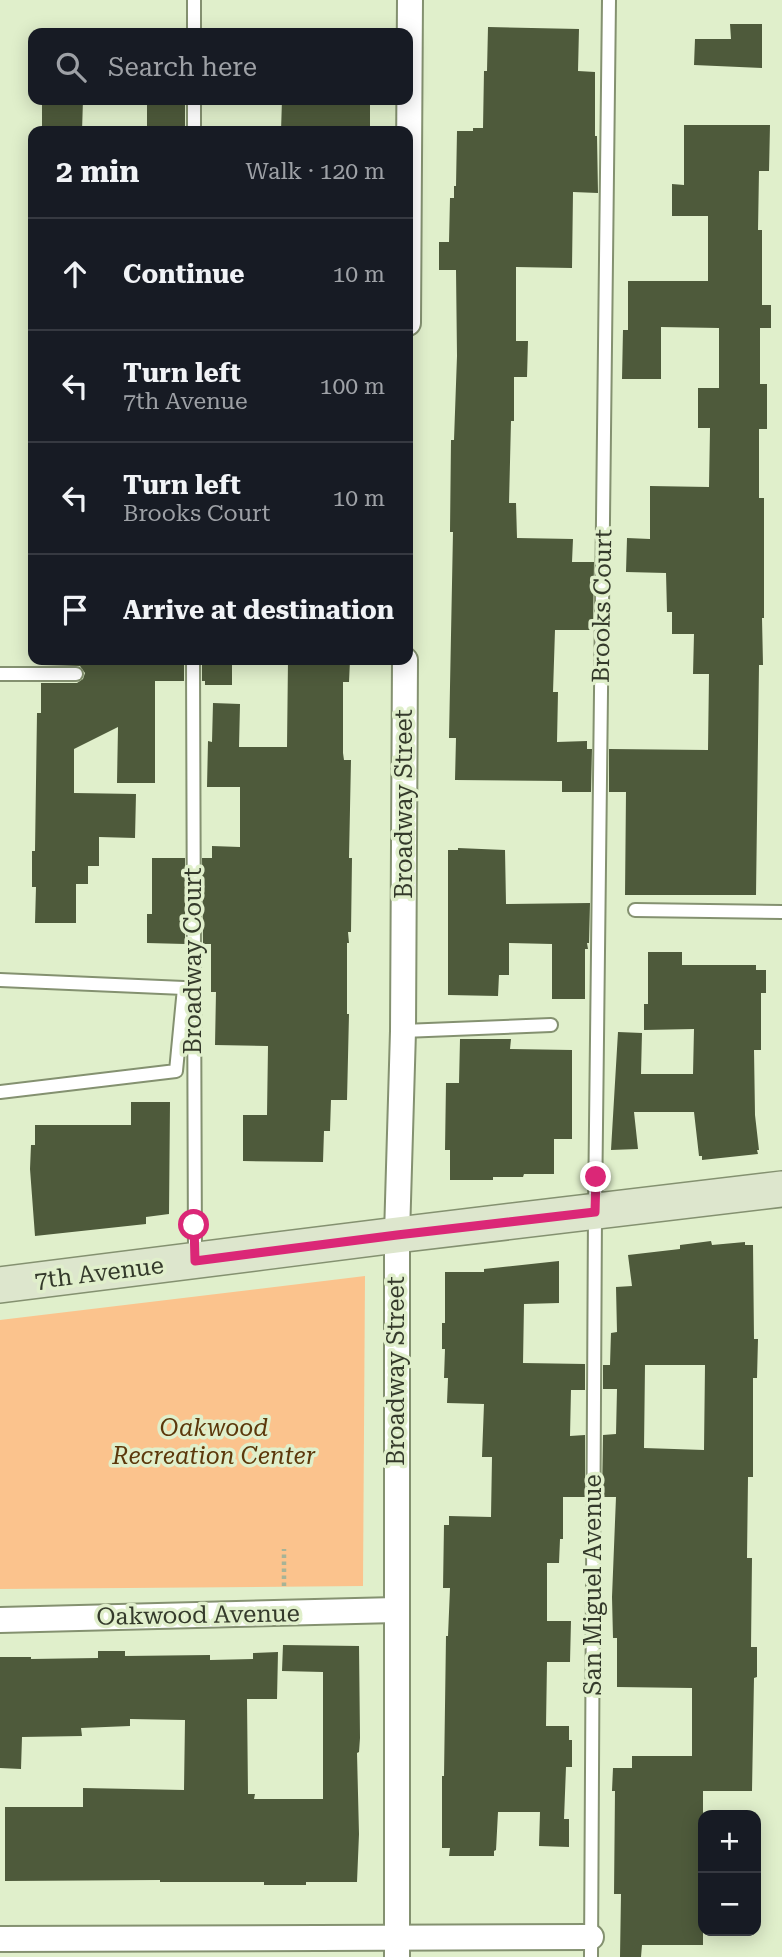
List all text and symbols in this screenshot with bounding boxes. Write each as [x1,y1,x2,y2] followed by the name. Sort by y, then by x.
[28,28,413,105] search box
[52,48,90,86] icon: search
[108,52,257,82] text: Search here
[56,154,139,189] text: 2 min
[246,158,385,185] text: Walk · 120 m
[56,255,94,293] icon: ahead
[123,259,245,289] text: Continue
[332,261,385,288] text: 10 m
[123,358,241,388] text: Turn left
[56,367,94,405] icon: left
[320,373,385,400] text: 100 m
[123,388,248,415] text: 7th Avenue
[123,470,241,500] text: Turn left
[56,479,94,517] icon: left
[332,485,385,512] text: 10 m
[123,500,270,527] text: Brooks Court
[587,529,617,683] street label: Brooks Court
[56,591,94,629] icon: arrive
[123,595,394,625] text: Arrive at destination
[390,709,418,899] street label: Broadway Street
[179,868,207,1054] street label: Broadway Court
[580,1161,611,1192] route end
[178,1209,209,1240] route start
[33,1251,165,1295] street label: 7th Avenue
[382,1276,410,1466] street label: Broadway Street
[111,1414,316,1470] park label: Oakwood Recreation Center
[579,1474,607,1696] street label: San Miguel Avenue
[96,1599,300,1631] street label: Oakwood Avenue
[698,1810,761,1936] map controls
[698,1810,761,1873] button: +
[698,1873,761,1936] button: −

